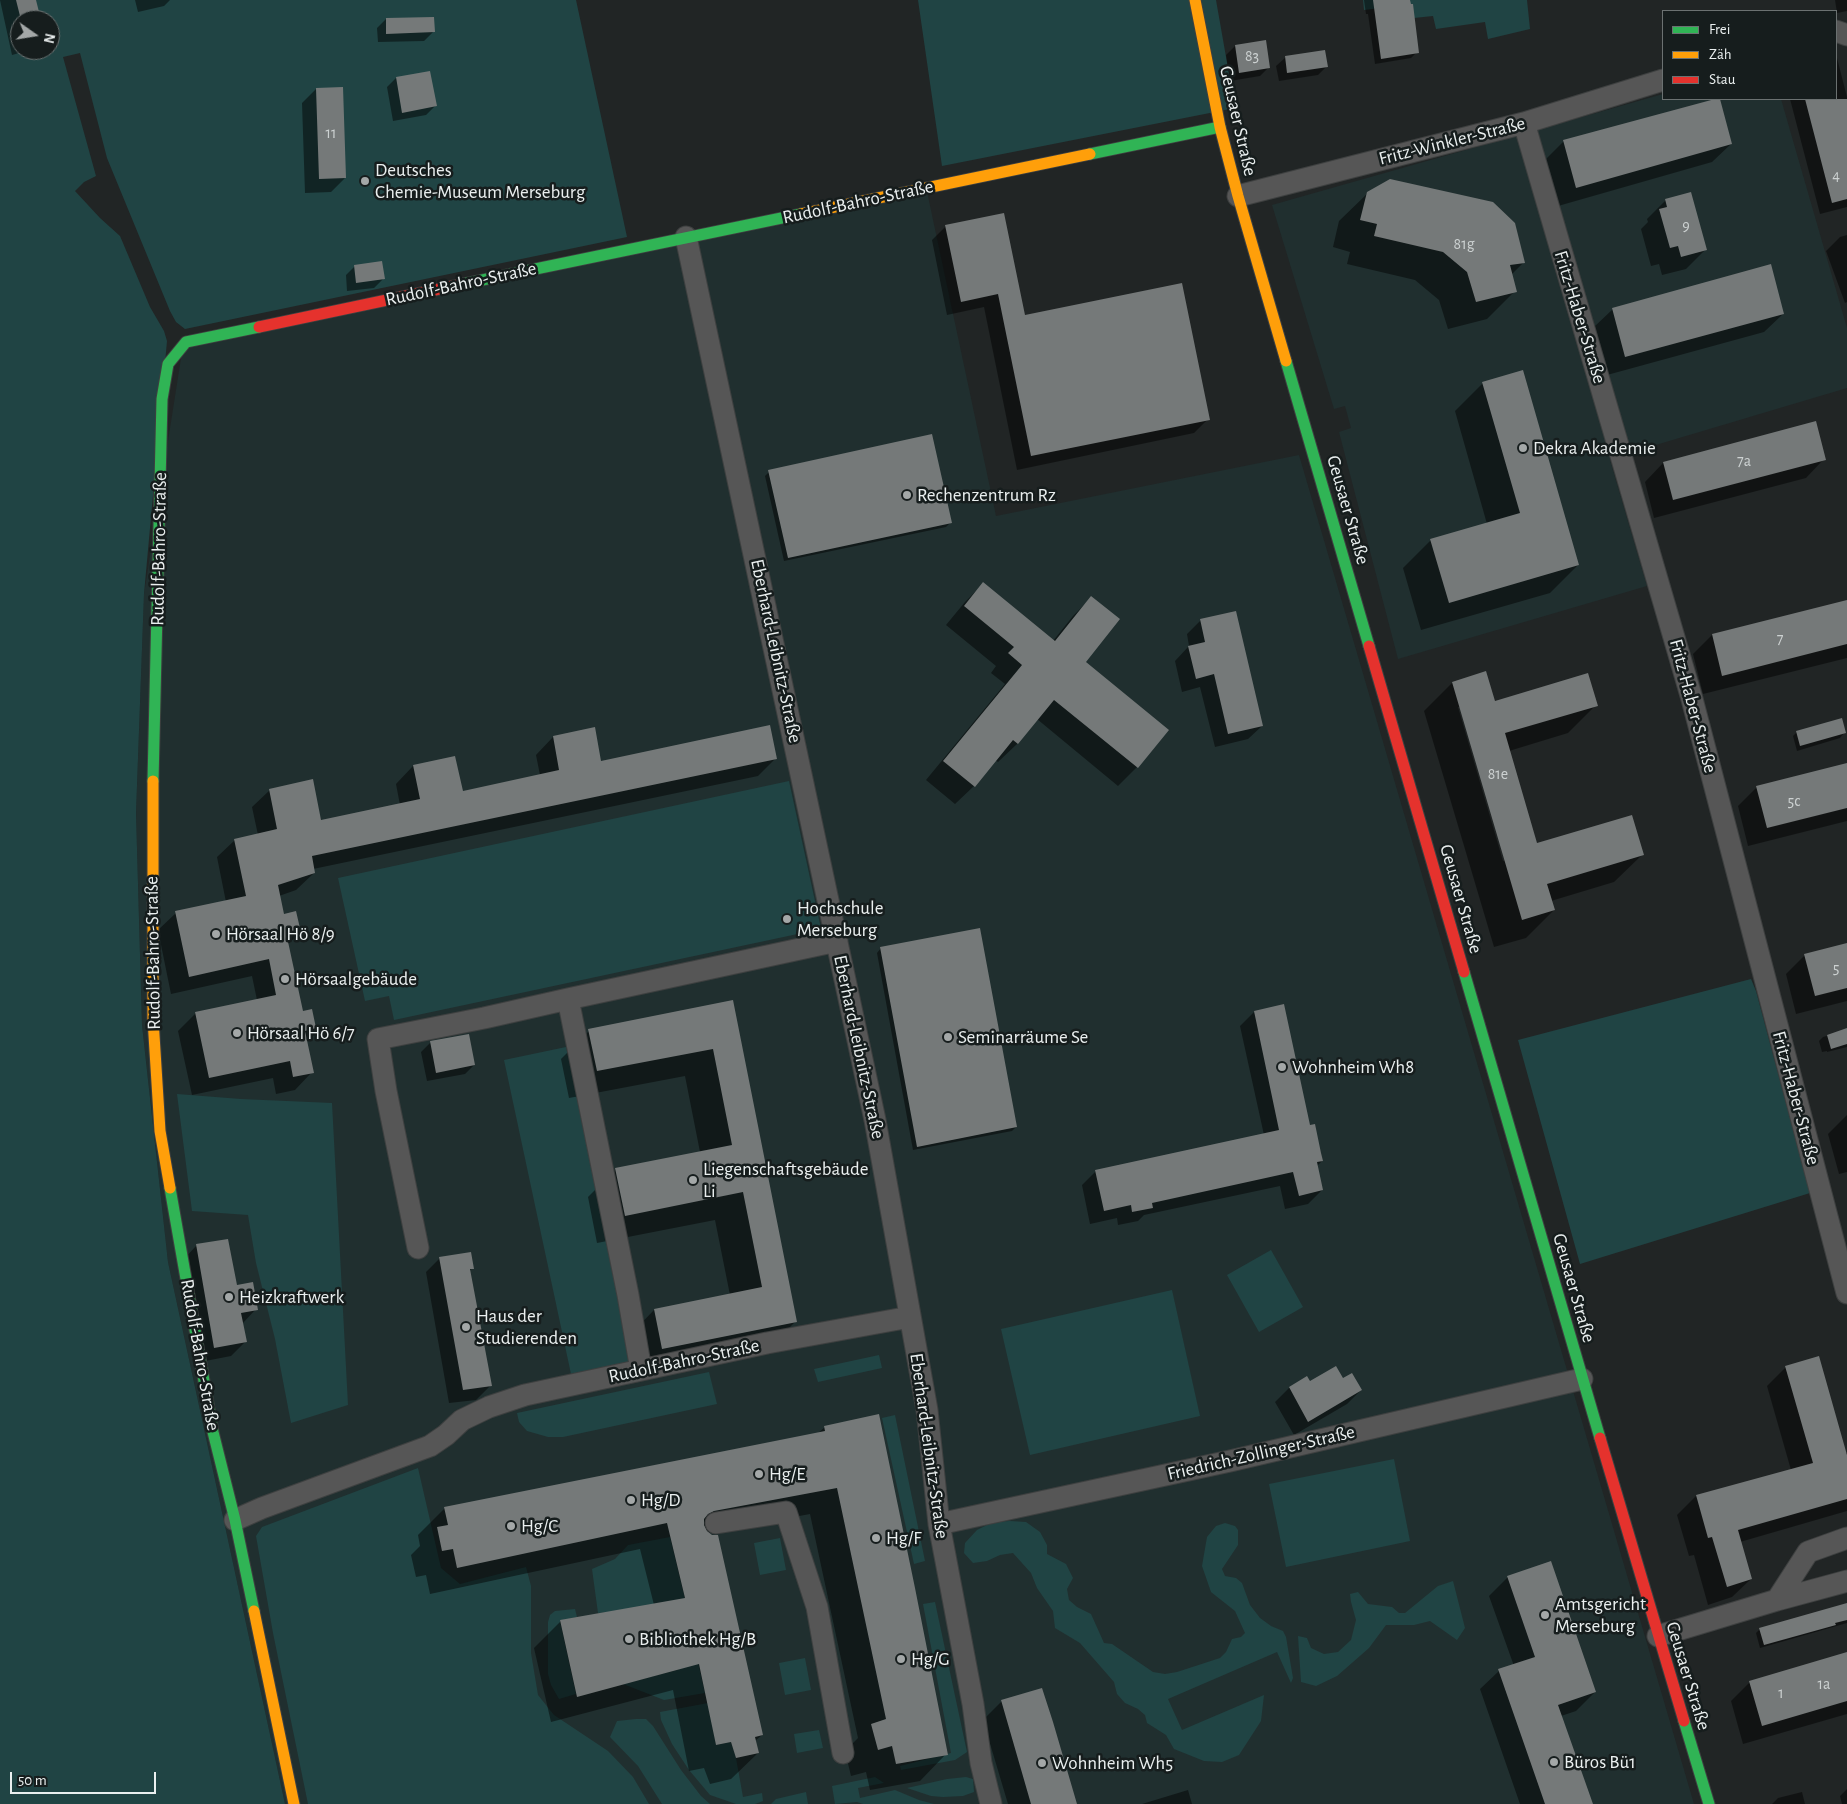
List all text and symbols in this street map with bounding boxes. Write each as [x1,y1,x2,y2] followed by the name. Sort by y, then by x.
[10,10,60,60] north arrow
[1662,10,1837,100] legend
[1709,22,1730,37] text: Frei
[41,32,57,44] text: N
[1245,46,1259,66] house number: 83
[1709,47,1732,62] text: Zäh
[1214,64,1262,178] street label: Geusaer Straße
[1709,72,1735,87] text: Stau
[1376,112,1528,170] street label: Fritz-Winkler-Straße
[325,123,337,143] house number: 11
[375,159,585,203] place label: Deutsches Chemie-Museum Merseburg
[1832,165,1840,185] house number: 4
[359,175,371,187] marker: Deutsches Chemie-Museum Merseburg
[780,175,936,229] street label: Rudolf-Bahro-Straße
[1682,216,1690,236] house number: 9
[1454,234,1474,254] house number: 81g
[1549,248,1611,386] street label: Fritz-Haber-Straße
[383,257,539,311] street label: Rudolf-Bahro-Straße
[1533,437,1656,459] place label: Dekra Akademie
[1517,442,1529,454] marker: Dekra Akademie
[1737,451,1751,471] house number: 7a
[1322,453,1374,567] street label: Geusaer Straße
[146,472,172,626] street label: Rudolf-Bahro-Straße
[917,484,1056,506] place label: Rechenzentrum Rz
[901,489,913,501] marker: Rechenzentrum Rz
[745,557,807,745] street label: Eberhard-Leibnitz-Straße
[1777,629,1783,649] house number: 7
[1664,637,1722,775] street label: Fritz-Haber-Straße
[1488,764,1508,784] house number: 81e
[1788,791,1800,811] house number: 5c
[1435,842,1487,956] street label: Geusaer Straße
[140,876,166,1030] street label: Rudolf-Bahro-Straße
[797,897,884,941] place label: Hochschule Merseburg
[781,913,793,925] marker: Hochschule Merseburg
[226,923,335,945] place label: Hörsaal Hö 8/9
[210,928,222,940] marker: Hörsaal Hö 8/9
[828,953,890,1141] street label: Eberhard-Leibnitz-Straße
[1833,958,1839,978] house number: 5
[295,968,417,990] place label: Hörsaalgebäude
[279,973,291,985] marker: Hörsaalgebäude
[247,1022,355,1044] place label: Hörsaal Hö 6/7
[958,1026,1088,1048] place label: Seminarräume Se
[231,1027,243,1039] marker: Hörsaal Hö 6/7
[1767,1029,1825,1167] street label: Fritz-Haber-Straße
[942,1031,954,1043] marker: Seminarräume Se
[1292,1056,1414,1078] place label: Wohnheim Wh8
[1276,1061,1288,1073] marker: Wohnheim Wh8
[703,1158,869,1202] place label: Liegenschaftsgebäude Li
[687,1174,699,1186] marker: Liegenschaftsgebäude Li
[1548,1231,1600,1345] street label: Geusaer Straße
[175,1277,225,1433] street label: Rudolf-Bahro-Straße
[239,1286,344,1308] place label: Heizkraftwerk
[223,1291,235,1303] marker: Heizkraftwerk
[476,1305,577,1349] place label: Haus der Studierenden
[460,1321,472,1333] marker: Haus der Studierenden
[606,1334,762,1388] street label: Rudolf-Bahro-Straße
[905,1352,953,1540] street label: Eberhard-Leibnitz-Straße
[1165,1420,1357,1486] street label: Friedrich-Zollinger-Straße
[769,1463,805,1485] place label: Hg/E
[753,1468,765,1480] marker: Hg/E
[641,1489,681,1511] place label: Hg/D
[625,1494,637,1506] marker: Hg/D
[521,1515,558,1537] place label: Hg/C
[505,1520,517,1532] marker: Hg/C
[886,1527,921,1549] place label: Hg/F
[870,1532,882,1544] marker: Hg/F
[1555,1593,1646,1637] place label: Amtsgericht Merseburg
[1539,1609,1551,1621] marker: Amtsgericht Merseburg
[1661,1619,1715,1733] street label: Geusaer Straße
[639,1628,756,1650] place label: Bibliothek Hg/B
[623,1633,635,1645] marker: Bibliothek Hg/B
[911,1648,950,1670] place label: Hg/G
[895,1653,907,1665] marker: Hg/G
[1818,1674,1830,1694] house number: 1a
[1778,1683,1784,1703] house number: 1
[1564,1751,1636,1773] place label: Büros Bü1
[1052,1752,1173,1774] place label: Wohnheim Wh5
[1548,1756,1560,1768] marker: Büros Bü1
[1036,1757,1048,1769] marker: Wohnheim Wh5
[12,1762,159,1794] scale bar
[18,1773,47,1788] text: 50 m

